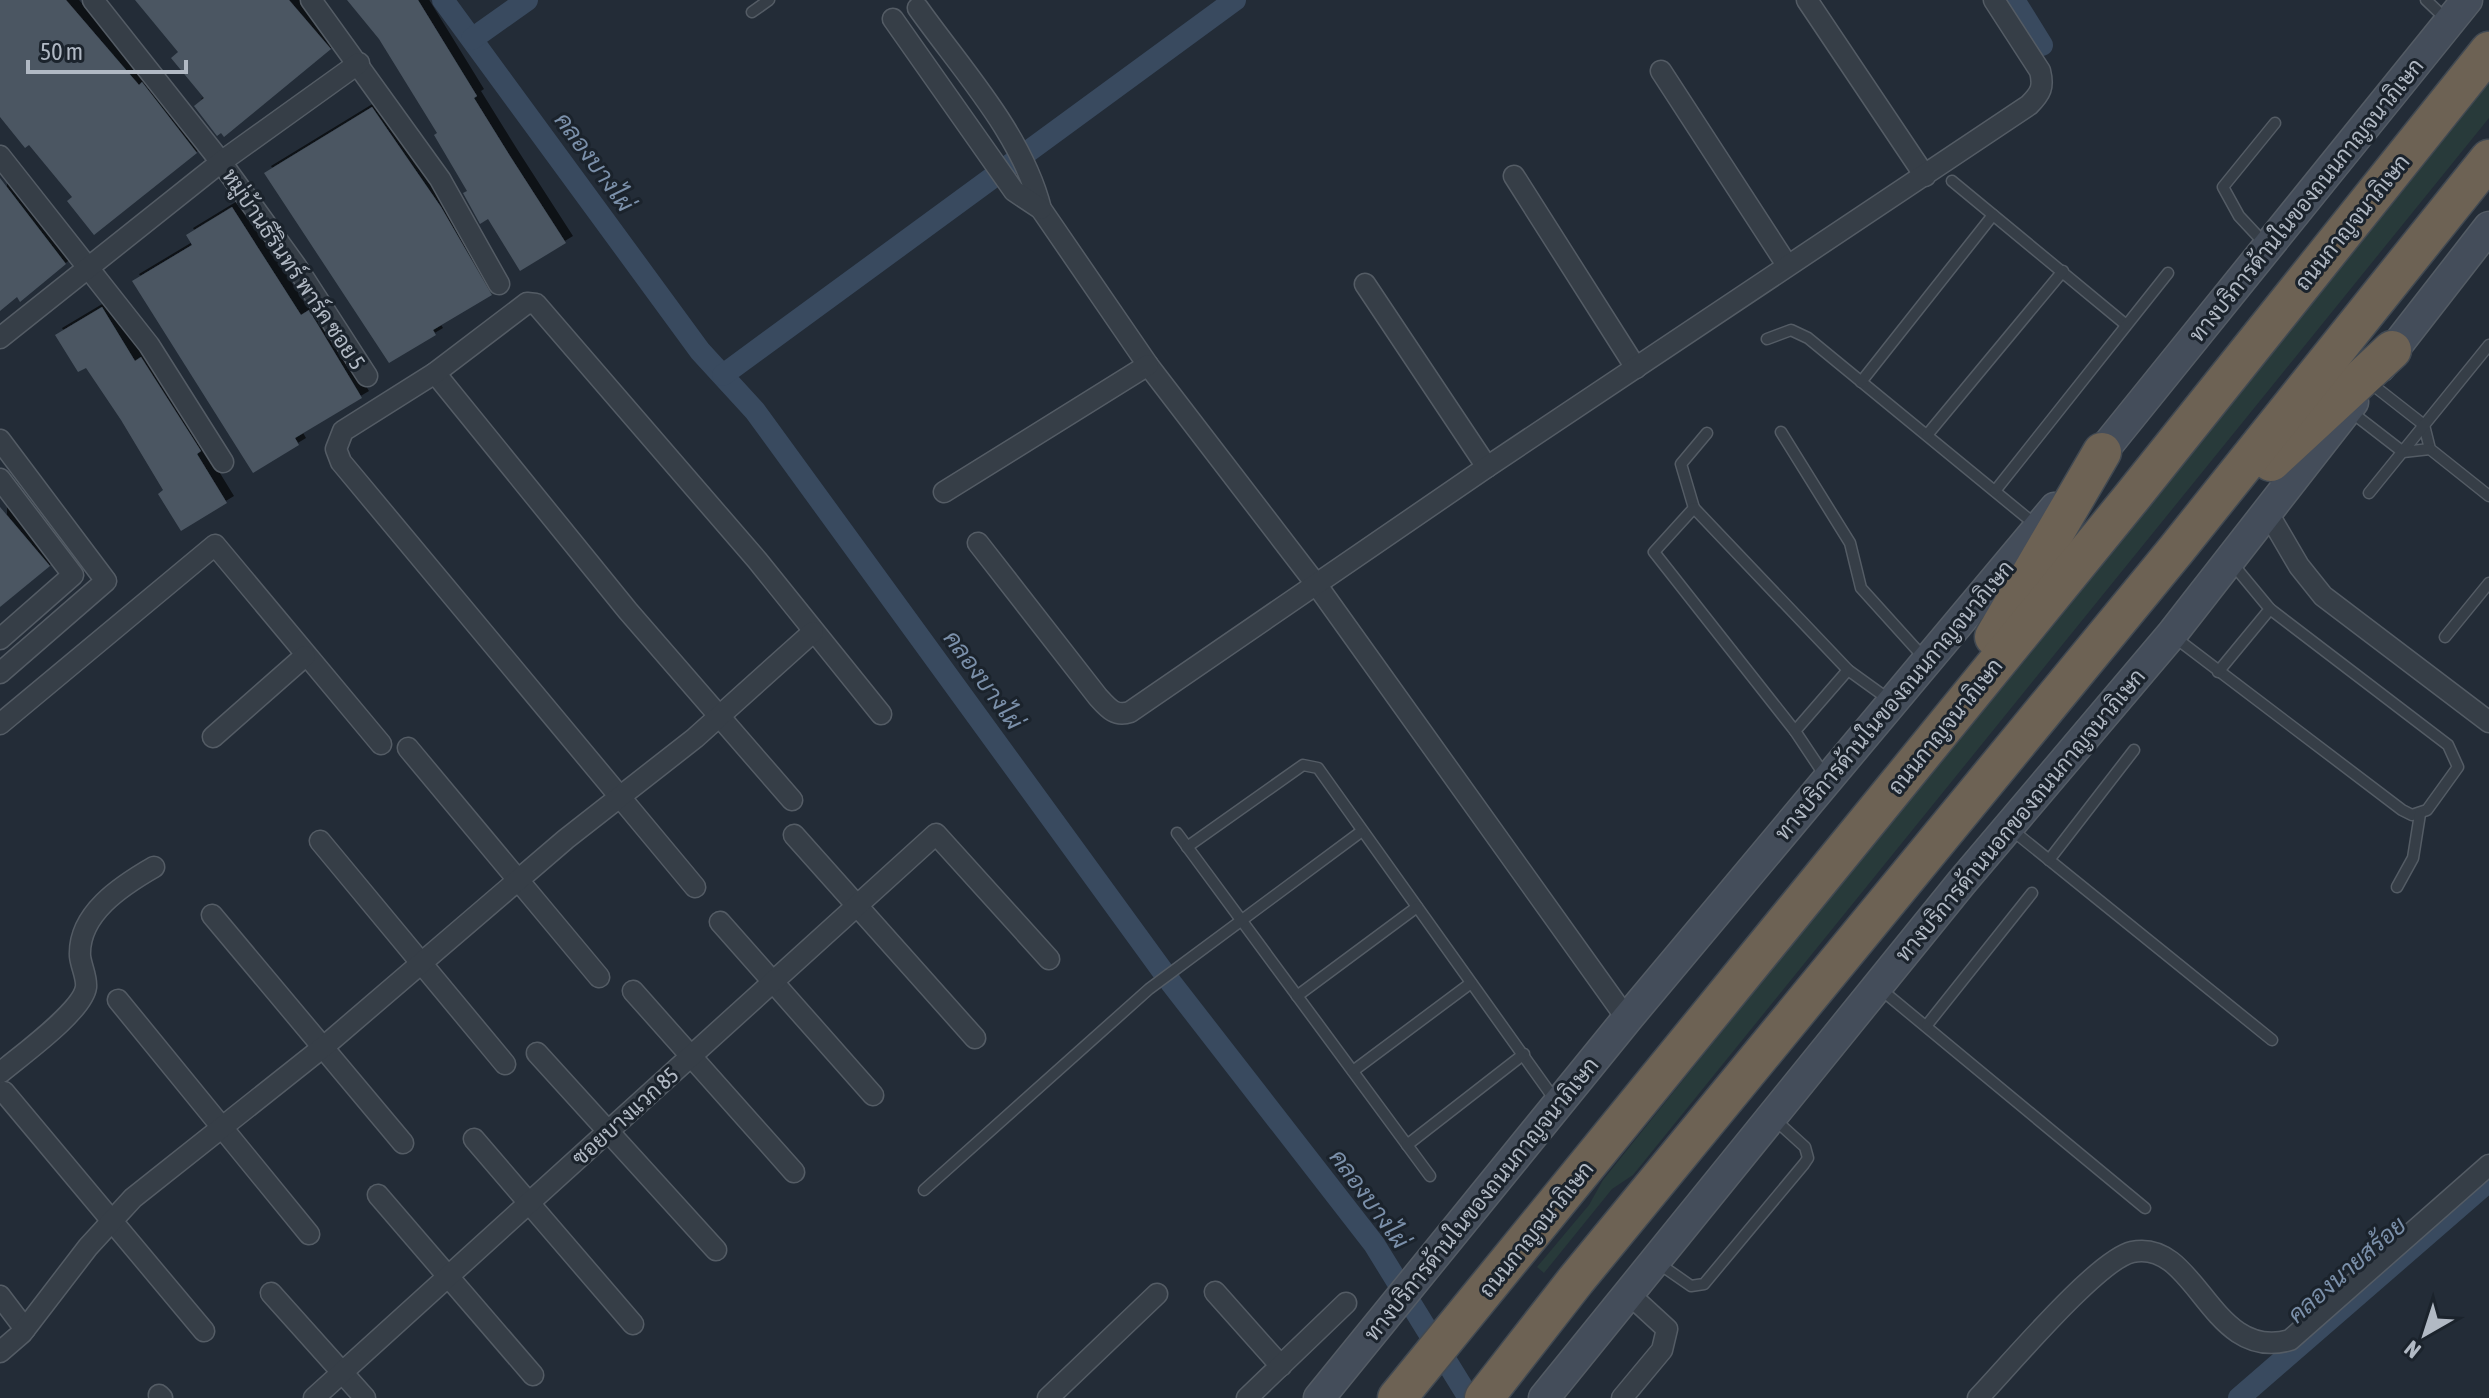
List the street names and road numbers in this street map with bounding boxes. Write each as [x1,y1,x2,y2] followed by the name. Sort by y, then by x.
[2183,53,2429,347] street label: ทางบริการด้านในของถนนกาญจนาภิเษก
[2289,149,2415,295] street label: ถนนกาญจนาภิเษก
[214,163,372,376] street label: หมู่บ้านธีรินทร์ พาร์ค ซอย 5
[1769,555,2019,845] street label: ทางบริการด้านในของถนนกาญจนาภิเษก
[1882,653,2008,799] street label: ถนนกาญจนาภิเษก
[1889,663,2151,967] street label: ทางบริการด้านนอกของถนนกาญจนาภิเษก
[1358,1052,1604,1346] street label: ทางบริการด้านในของถนนกาญจนาภิเษก
[566,1061,684,1171] street label: ซอยบางแวก 85
[1473,1156,1599,1302] street label: ถนนกาญจนาภิเษก

